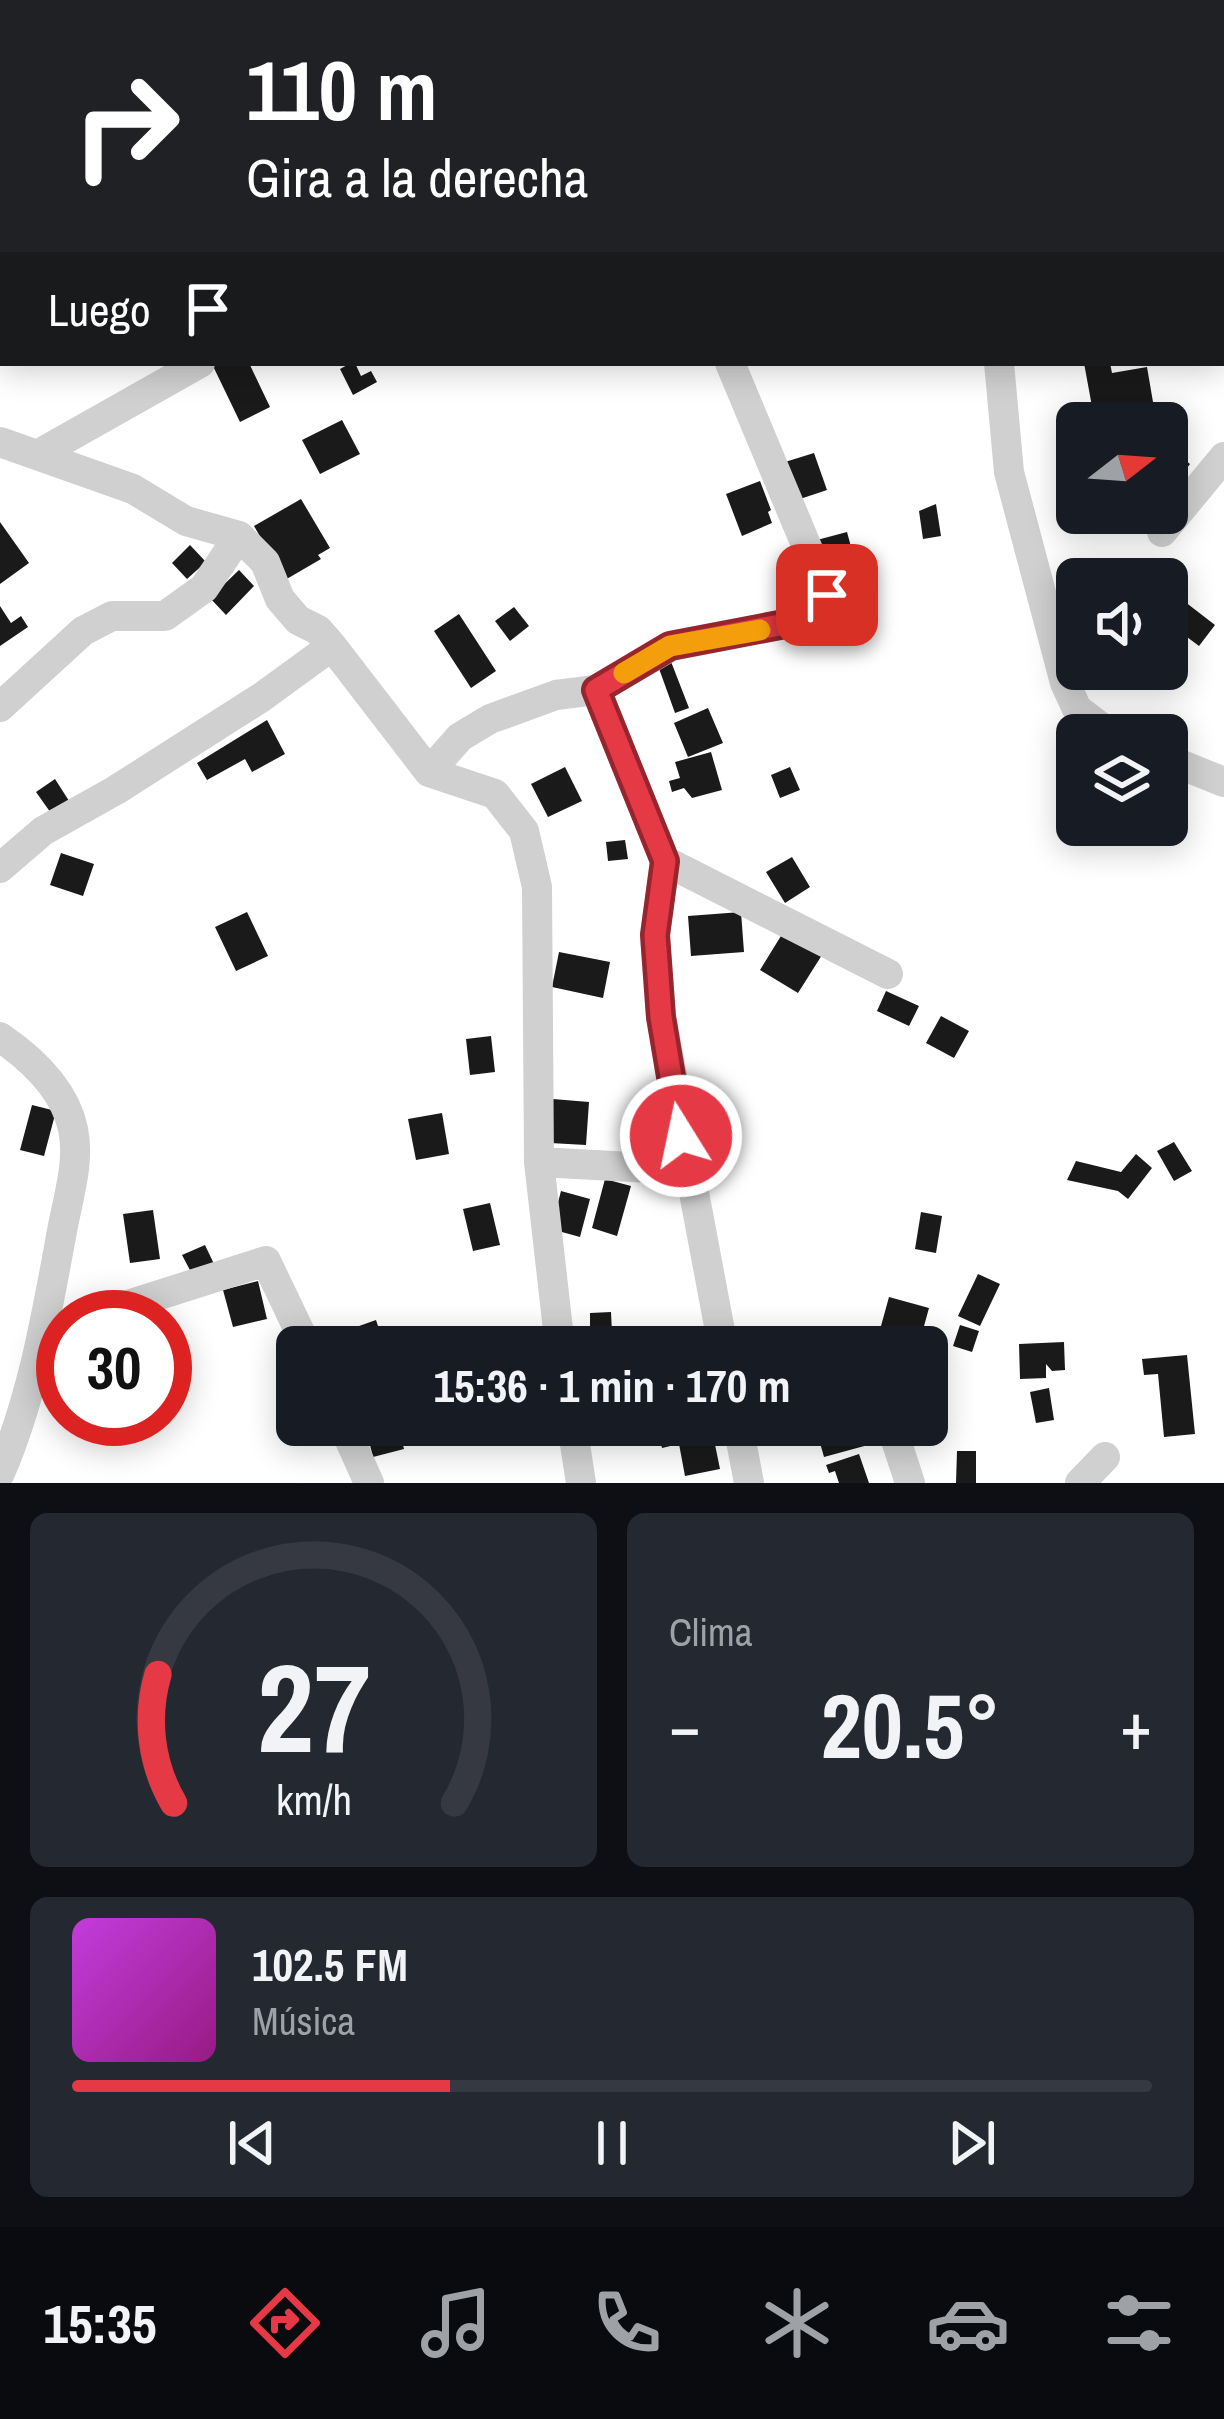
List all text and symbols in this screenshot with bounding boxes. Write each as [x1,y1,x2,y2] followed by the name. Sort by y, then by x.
[246,33,438,146] text: 110 m
[48,48,204,204] icon: right
[246,141,588,214] text: Gira a la derecha
[175,276,241,342] icon: arrive
[48,279,151,340] text: Luego
[1056,402,1188,534] north arrow
[1056,402,1188,846] map controls
[776,544,878,646] pin
[1056,558,1188,690] button: sound
[794,562,860,628] icon: arrive
[1056,714,1188,846] button: layers
[618,1073,744,1199] position arrow
[36,1290,192,1446] speed limit sign: 30
[434,1355,790,1416] text: 15:36 · 1 min · 170 m
[669,1606,753,1658] text: Clima
[257,1623,370,1791] text: 27
[821,1665,1000,1786] text: 20.5°
[669,1681,701,1770] text: −
[1120,1681,1152,1770] text: +
[275,1771,352,1828] text: km/h
[252,1934,408,1995] text: 102.5 FM
[252,1995,355,2047] text: Música
[219,2110,285,2176] icon: previous
[579,2110,645,2176] icon: pause
[939,2110,1005,2176] icon: next
[243,2281,327,2365] icon: directions
[414,2281,498,2365] icon: music
[585,2281,669,2365] icon: phone
[755,2281,839,2365] icon: climate
[926,2281,1010,2365] icon: car
[1097,2281,1181,2365] icon: filters
[43,2287,157,2360] text: 15:35

